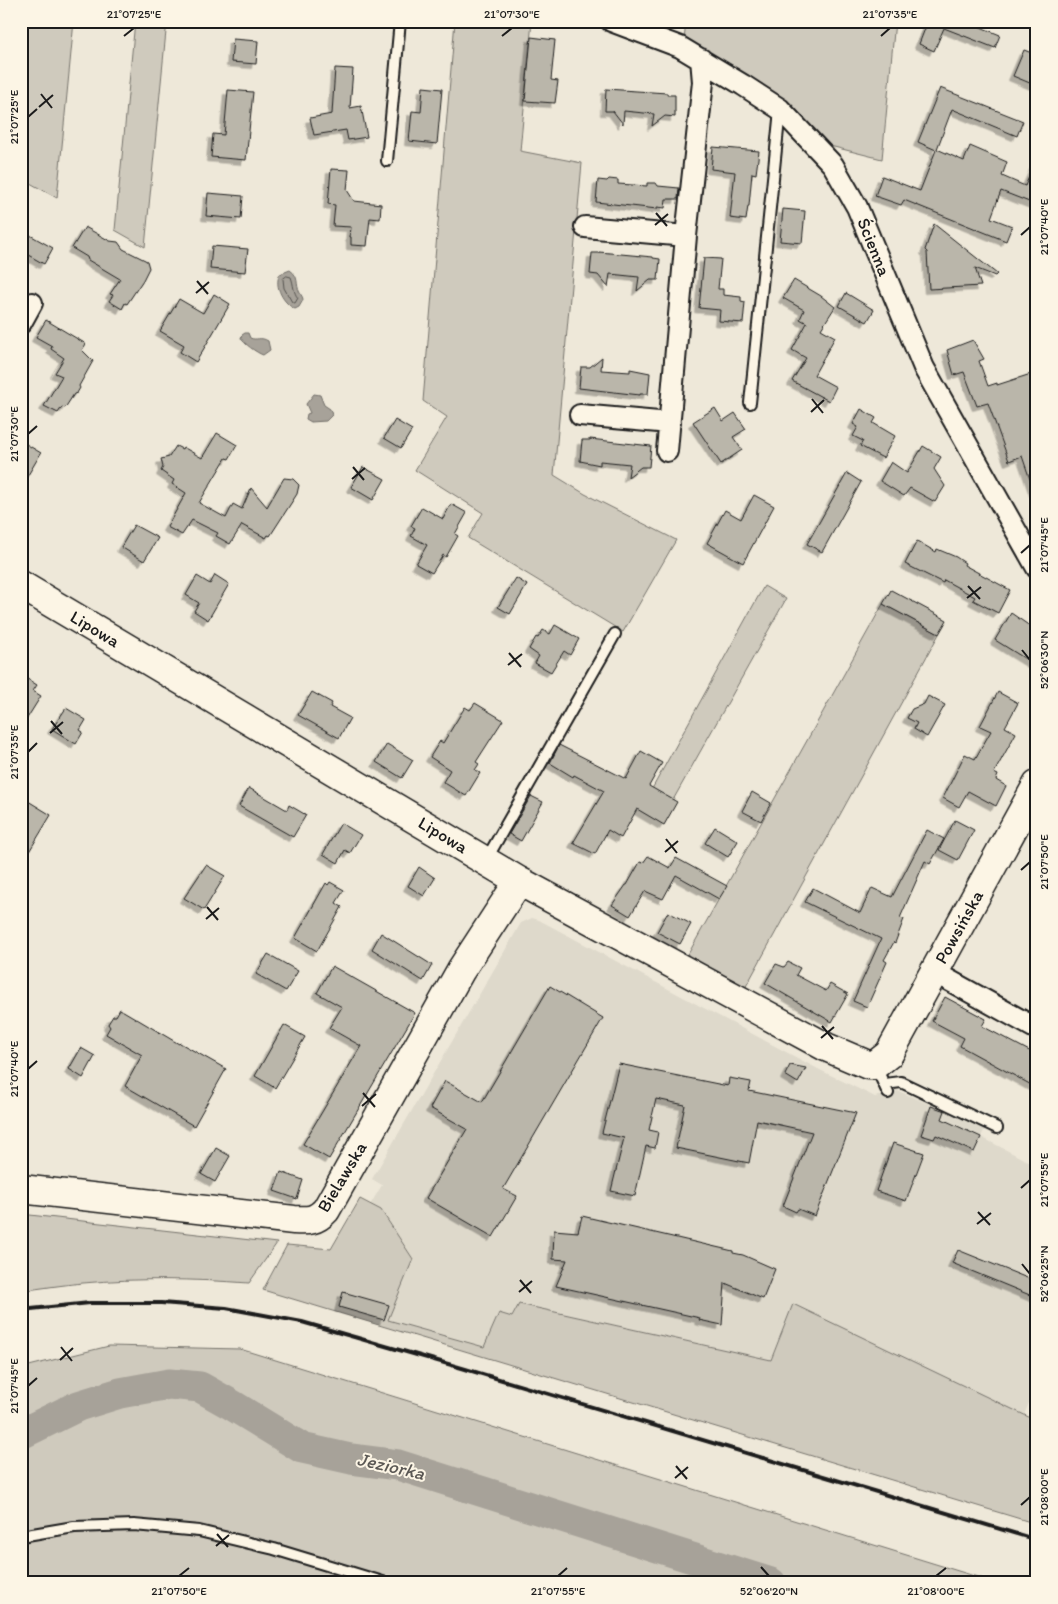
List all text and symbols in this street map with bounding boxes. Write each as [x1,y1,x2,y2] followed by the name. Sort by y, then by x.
[107,7,162,21] text: 21°07'25"E
[484,7,540,21] text: 21°07'30"E
[863,7,918,21] text: 21°07'35"E
[7,89,21,144] text: 21°07'25"E
[1037,198,1051,255] text: 21°07'40"E
[852,215,896,280] street label: Ścienna
[7,406,21,462] text: 21°07'30"E
[1037,517,1051,573] text: 21°07'45"E
[66,606,124,653] street label: Lipowa
[1037,631,1051,689] text: 52°06'30"N
[7,724,21,779] text: 21°07'35"E
[414,812,472,859] street label: Lipowa
[1037,834,1051,890] text: 21°07'50"E
[930,886,989,968] street label: Powsińska
[7,1040,21,1097] text: 21°07'40"E
[312,1137,372,1216] street label: Bielawska
[1037,1152,1051,1207] text: 21°07'55"E
[1037,1245,1051,1303] text: 52°06'25"N
[7,1358,21,1414] text: 21°07'45"E
[355,1447,427,1485] water label: Jeziorka
[1037,1468,1051,1526] text: 21°08'00"E
[151,1584,207,1598] text: 21°07'50"E
[531,1584,586,1598] text: 21°07'55"E
[740,1584,798,1598] text: 52°06'20"N
[907,1584,965,1598] text: 21°08'00"E

